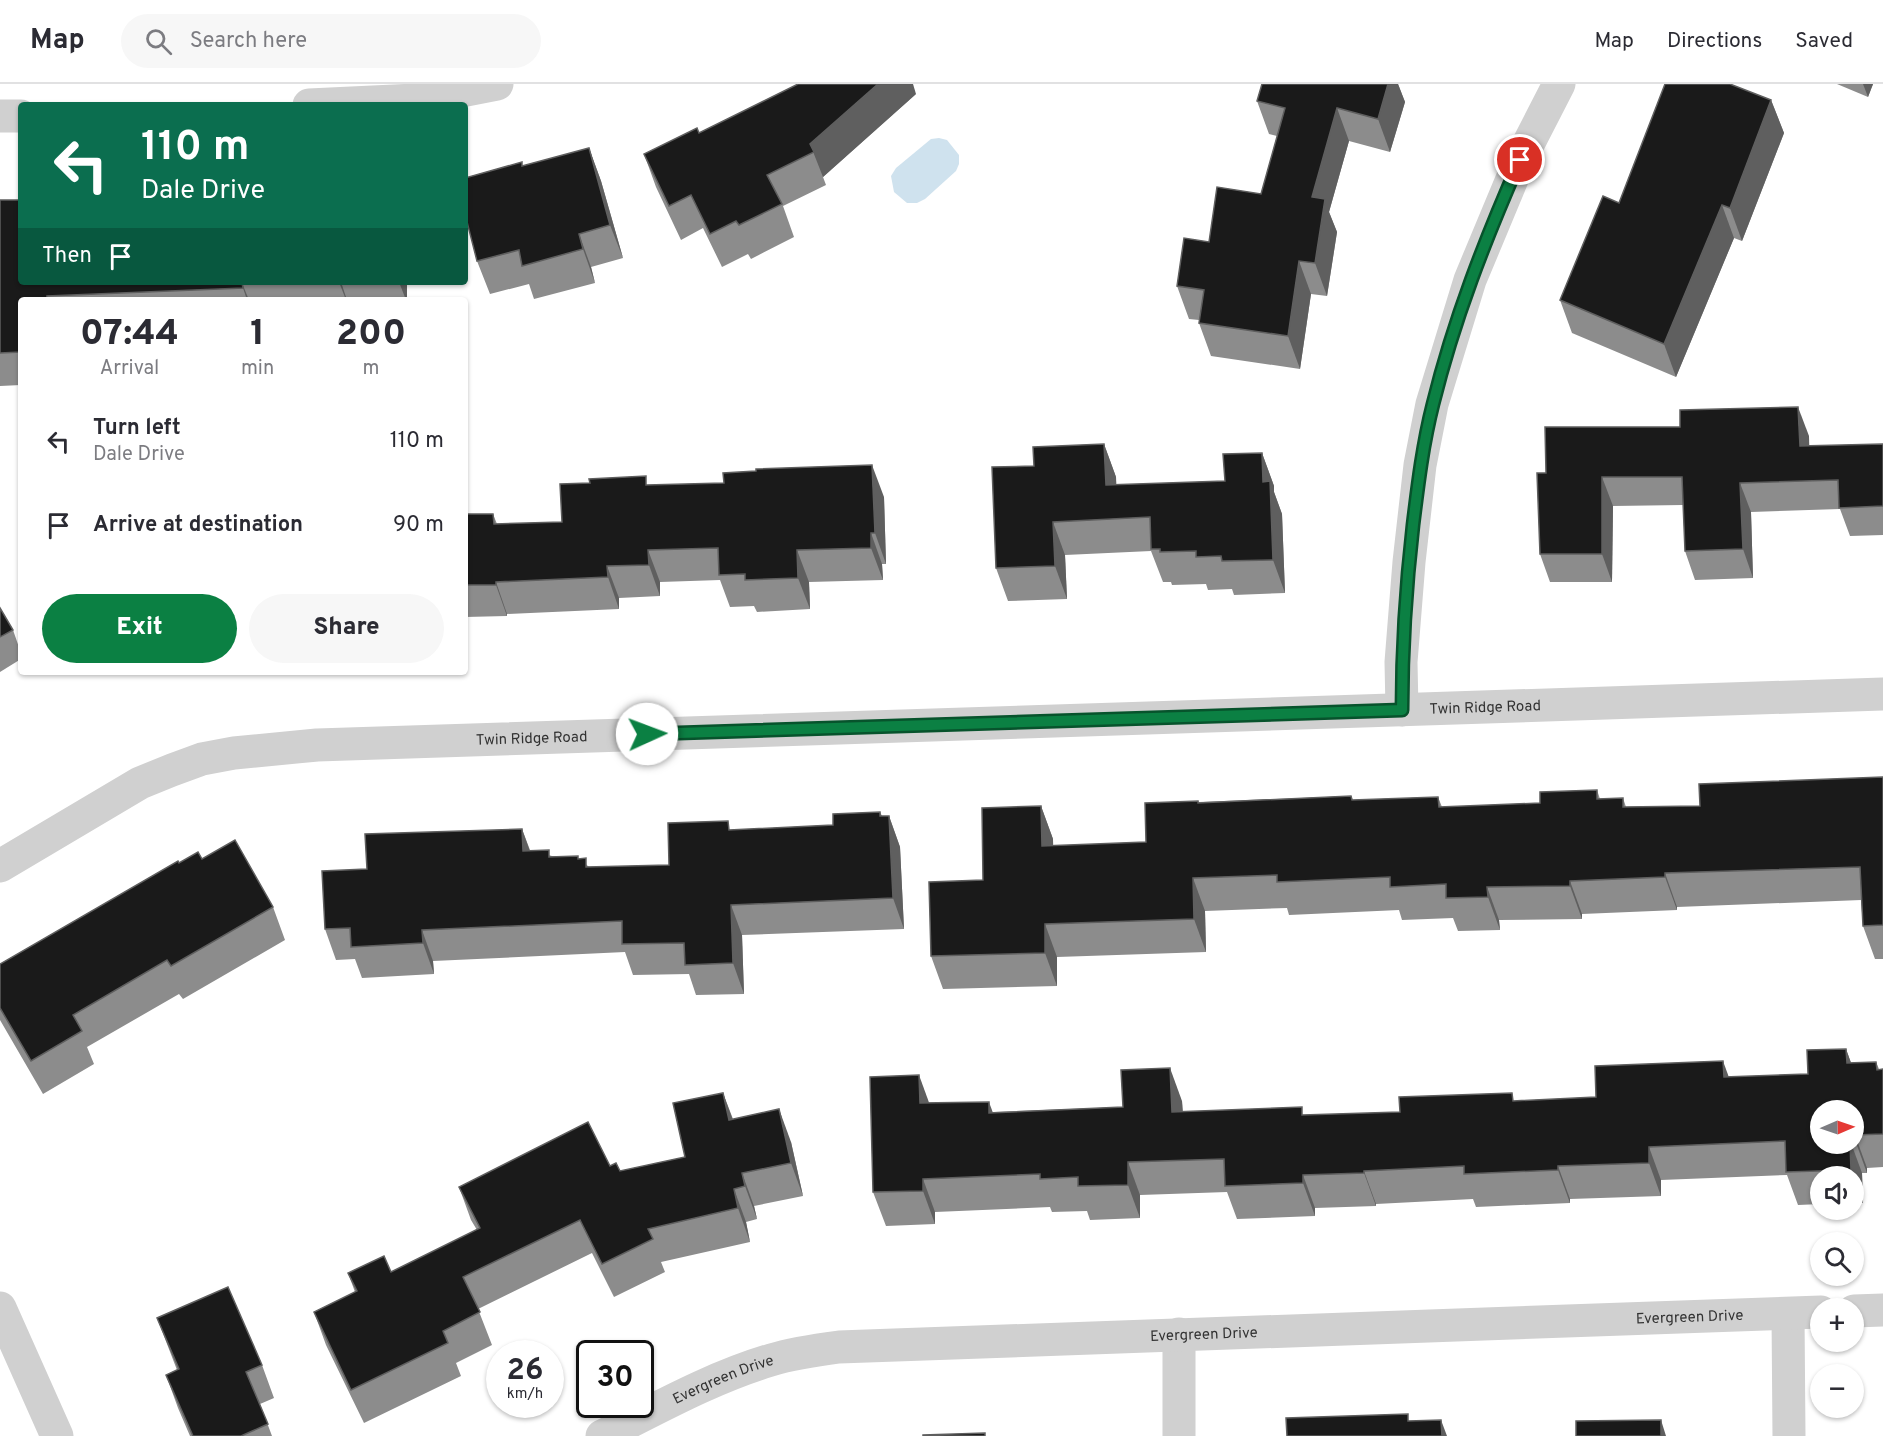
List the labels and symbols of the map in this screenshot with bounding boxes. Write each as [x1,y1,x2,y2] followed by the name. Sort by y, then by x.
[1494,134,1545,185] pin
[1429,697,1541,720] street label: Twin Ridge Road
[615,702,679,766] position arrow
[476,728,588,751] street label: Twin Ridge Road
[1810,1100,1864,1154] north arrow
[1635,1307,1744,1330] street label: Evergreen Drive
[1150,1324,1258,1347] street label: Evergreen Drive
[576,1340,654,1418] speed limit sign: 30
[670,1352,776,1410] street label: Evergreen Drive

